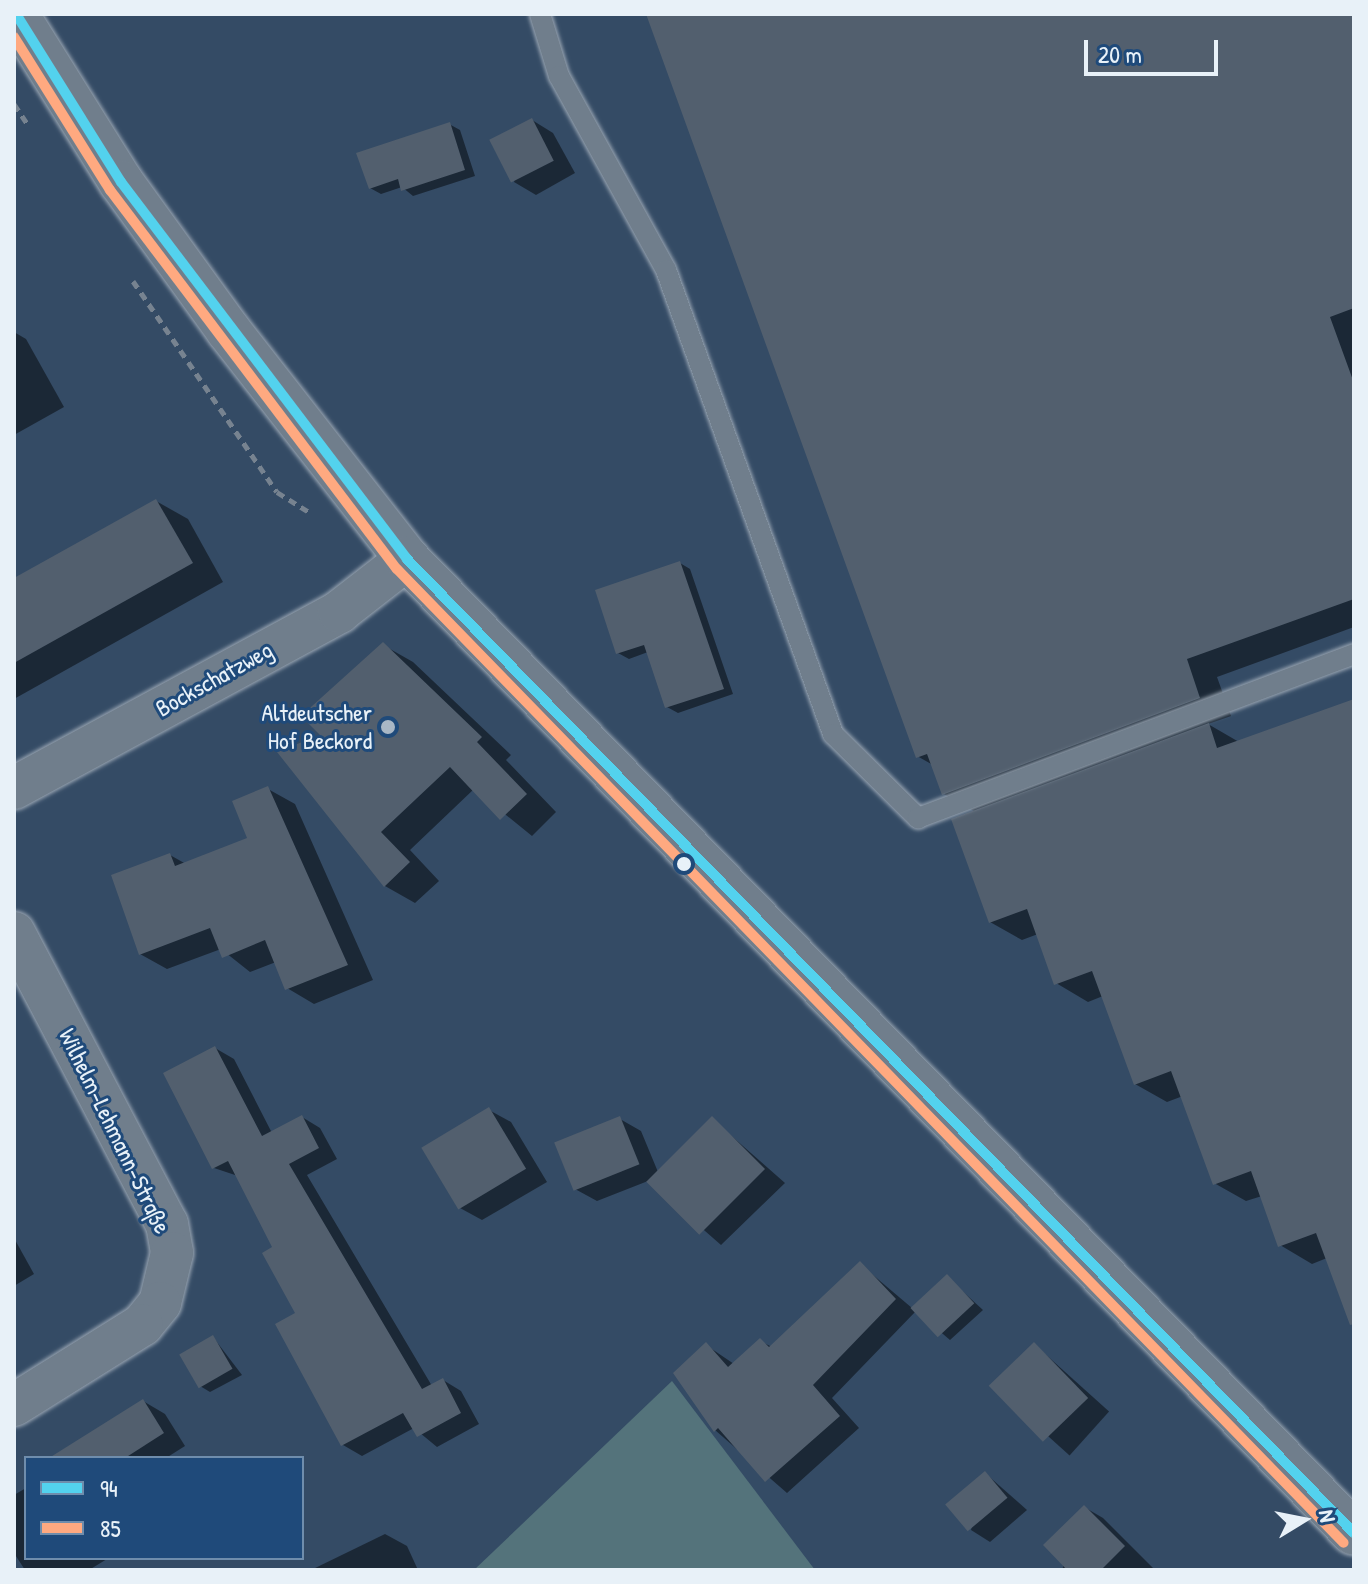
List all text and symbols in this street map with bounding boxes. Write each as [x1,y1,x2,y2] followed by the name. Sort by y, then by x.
[1088,24,1222,74] scale bar
[1098,38,1142,70] text: 20 m
[151,635,277,723] street label: Bockschatzweg
[261,699,372,755] place label: Altdeutscher Hof Beckord
[379,718,397,736] marker: Altdeutscher Hof Beckord
[676,856,692,872] unlabelled marker
[53,1024,177,1238] street label: Wilhelm-Lehmann-Straße
[24,1456,304,1560] legend
[100,1472,118,1504] text: 94
[1264,1480,1344,1560] north arrow
[1312,1507,1343,1524] text: N
[100,1512,121,1544] text: 85

